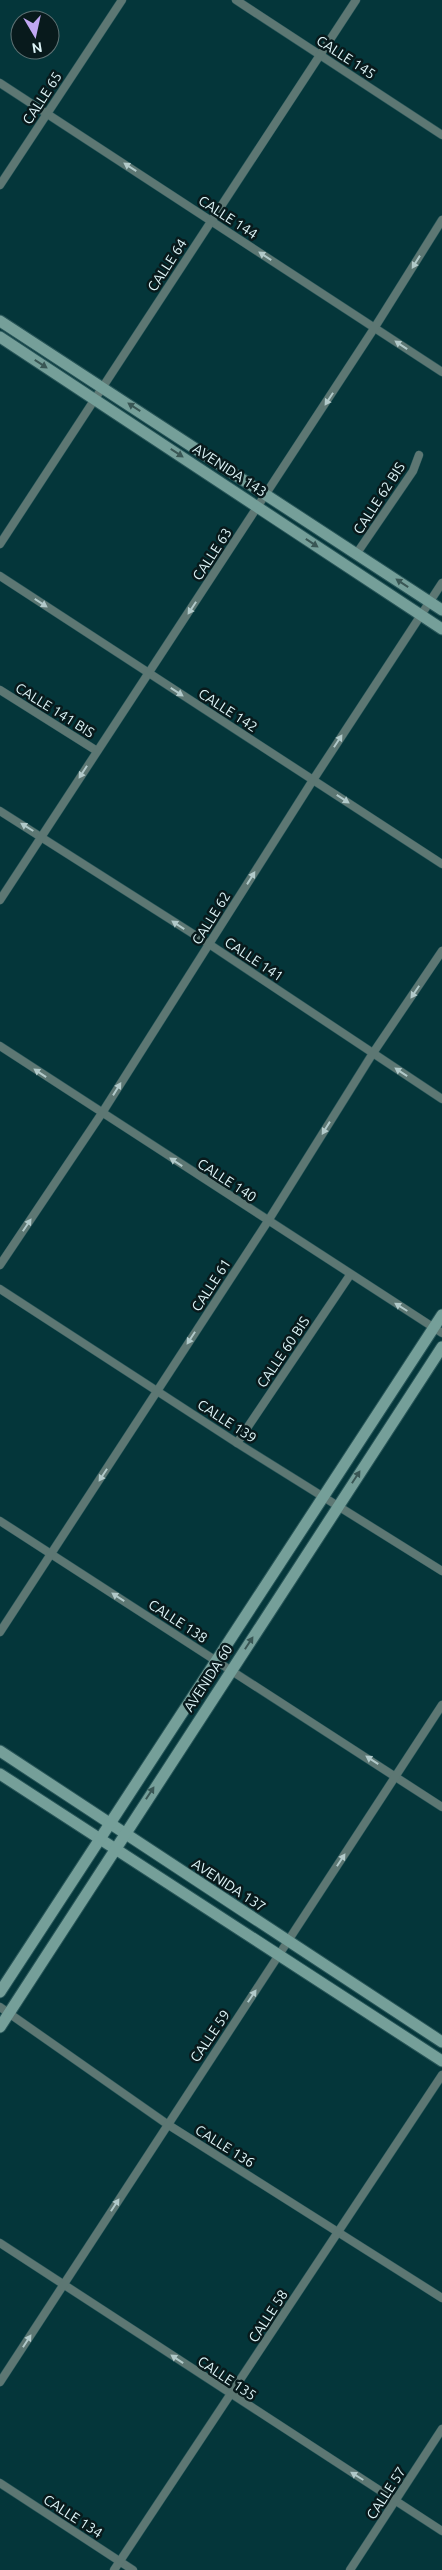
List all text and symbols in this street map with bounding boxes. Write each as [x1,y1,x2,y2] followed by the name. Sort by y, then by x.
[10,10,60,60] north arrow
[314,32,378,82] street label: CALLE 145
[31,39,43,57] text: N
[19,69,65,127] street label: CALLE 65
[123,162,136,172] one-way arrow
[196,192,261,242] street label: CALLE 144
[144,236,190,294] street label: CALLE 64
[259,251,272,261] one-way arrow
[412,255,421,268] one-way arrow
[395,340,408,350] one-way arrow
[34,359,48,369] one-way arrow
[324,392,334,405] one-way arrow
[128,402,141,412] one-way arrow
[190,440,270,500] street label: AVENIDA 143
[170,448,183,458] one-way arrow
[350,459,408,537] street label: CALLE 62 BIS
[189,525,235,583] street label: CALLE 63
[305,538,319,548] one-way arrow
[395,578,408,588] one-way arrow
[34,598,48,608] one-way arrow
[187,601,196,614] one-way arrow
[13,679,97,741] street label: CALLE 141 BIS
[196,685,260,735] street label: CALLE 142
[170,687,184,696] one-way arrow
[333,734,343,748] one-way arrow
[78,766,87,779] one-way arrow
[336,795,349,804] one-way arrow
[20,823,33,832] one-way arrow
[246,871,255,885] one-way arrow
[189,889,233,947] street label: CALLE 62
[172,920,185,929] one-way arrow
[222,934,286,984] street label: CALLE 141
[410,985,420,998] one-way arrow
[395,1067,408,1077] one-way arrow
[34,1068,47,1077] one-way arrow
[113,1083,122,1096] one-way arrow
[322,1121,331,1135] one-way arrow
[195,1155,260,1205] street label: CALLE 140
[170,1157,183,1166] one-way arrow
[22,1218,32,1232] one-way arrow
[188,1256,234,1314] street label: CALLE 61
[394,1302,407,1312] one-way arrow
[253,1313,313,1391] street label: CALLE 60 BIS
[187,1332,196,1345] one-way arrow
[195,1396,259,1446] street label: CALLE 139
[98,1468,108,1481] one-way arrow
[351,1470,361,1484] one-way arrow
[111,1592,124,1602] one-way arrow
[146,1596,211,1646] street label: CALLE 138
[244,1636,254,1650] one-way arrow
[180,1641,236,1714] street label: AVENIDA 60
[366,1756,379,1765] one-way arrow
[145,1787,155,1800] one-way arrow
[337,1854,346,1867] one-way arrow
[189,1855,269,1915] street label: AVENIDA 137
[247,1989,257,2003] one-way arrow
[187,2007,233,2065] street label: CALLE 59
[192,2121,258,2171] street label: CALLE 136
[110,2198,120,2212] one-way arrow
[245,2287,291,2345] street label: CALLE 58
[22,2335,31,2348] one-way arrow
[195,2353,259,2403] street label: CALLE 135
[170,2354,183,2364] one-way arrow
[363,2464,409,2522] street label: CALLE 57
[350,2471,364,2481] one-way arrow
[41,2491,106,2541] street label: CALLE 134

